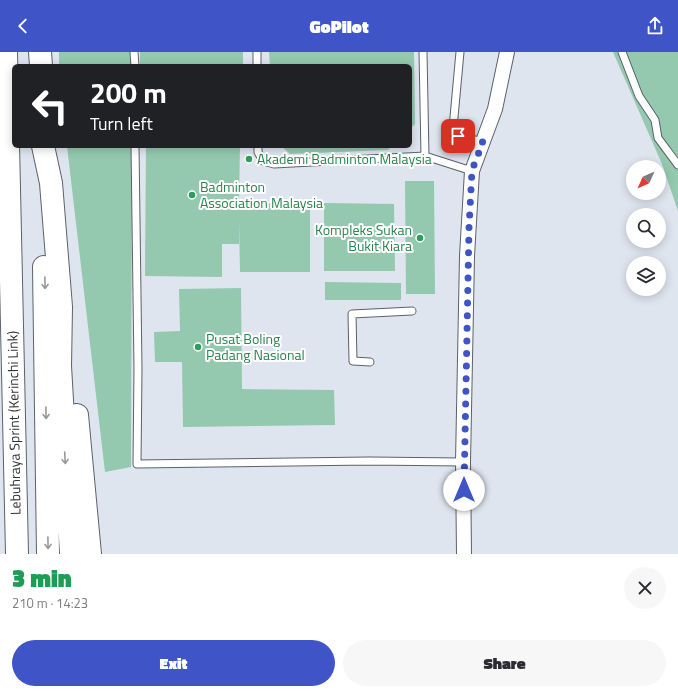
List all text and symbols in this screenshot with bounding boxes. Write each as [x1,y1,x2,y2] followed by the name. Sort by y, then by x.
[309,13,369,40] text: GoPilot
[12,15,34,37] icon: back
[644,15,666,37] icon: share
[90,71,167,114] text: 200 m
[24,80,76,132] icon: left
[90,110,153,137] text: Turn left
[441,119,475,153] pin
[447,125,469,147] icon: arrive
[257,148,432,169] place label: Akademi Badminton Malaysia
[244,154,254,164] marker: Akademi Badminton Malaysia
[626,160,666,200] north arrow
[626,160,666,296] map controls
[200,176,323,213] place label: Badminton Association Malaysia
[187,190,197,200] marker: Badminton Association Malaysia
[626,208,666,248] button: search
[315,219,412,256] place label: Kompleks Sukan Bukit Kiara
[415,233,425,243] marker: Kompleks Sukan Bukit Kiara
[626,256,666,296] button: layers
[41,276,48,289] one-way arrow
[206,328,305,365] place label: Pusat Boling Padang Nasional
[1,331,26,515] street label: Lebuhraya Sprint (Kerinchi Link)
[193,342,203,352] marker: Pusat Boling Padang Nasional
[42,406,50,419] one-way arrow
[62,451,69,464] one-way arrow
[443,469,485,511] position arrow
[44,536,52,549] one-way arrow
[12,560,72,596] text: 3 min
[624,567,666,609] button: close
[12,593,88,613] text: 210 m · 14:23
[12,640,335,686] button: Exit
[343,640,666,686] button: Share

